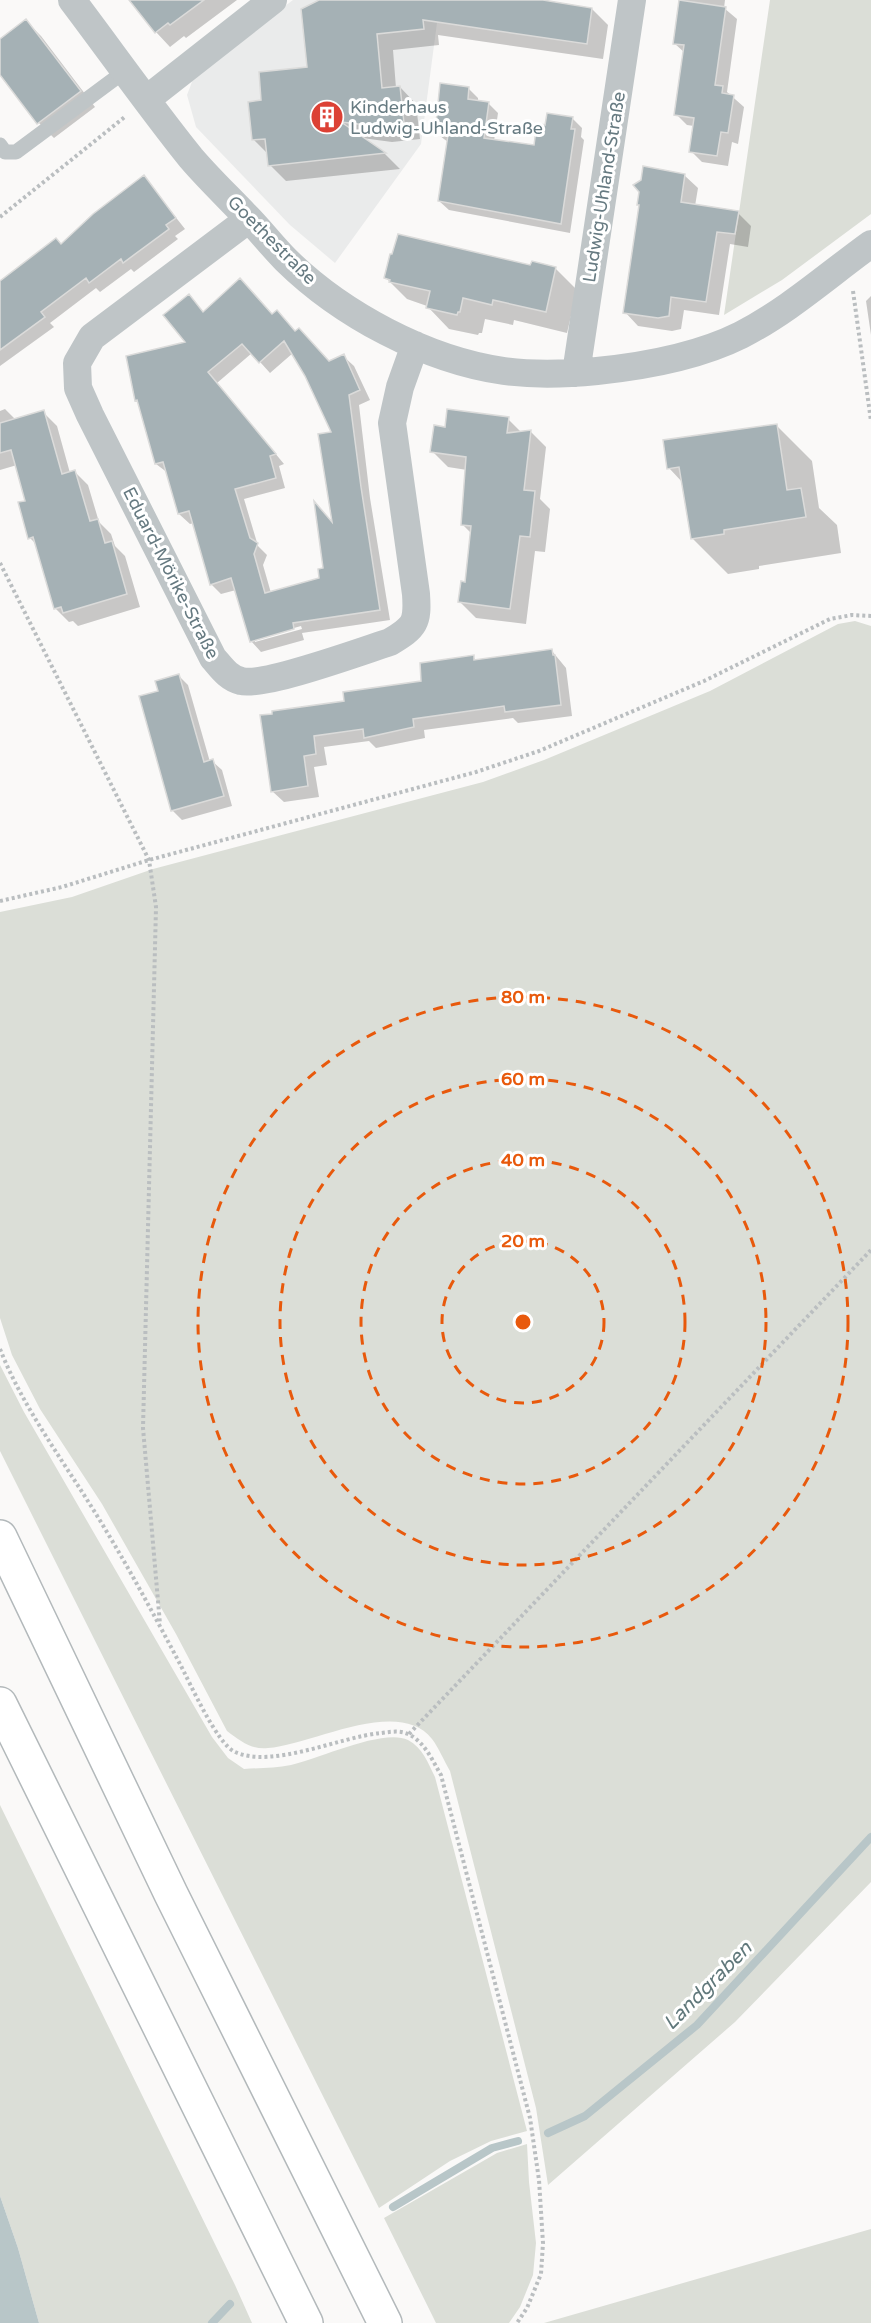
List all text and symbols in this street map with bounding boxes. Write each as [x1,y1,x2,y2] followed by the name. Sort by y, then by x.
[578,90,630,284] street label: Ludwig-Uhland-Straße
[350,96,543,139] place label: Kinderhaus Ludwig-Uhland-Straße
[309,99,345,135] building icon: Kinderhaus Ludwig-Uhland-Straße
[223,191,321,289] street label: Goethestraße
[118,483,224,663] street label: Eduard-Mörike-Straße
[501,986,545,1008] text: 80 m
[501,1068,545,1090] text: 60 m
[501,1149,545,1171] text: 40 m
[501,1230,545,1252] text: 20 m
[513,1312,533,1332] centre of rings
[659,1936,758,2035] water label: Landgraben

